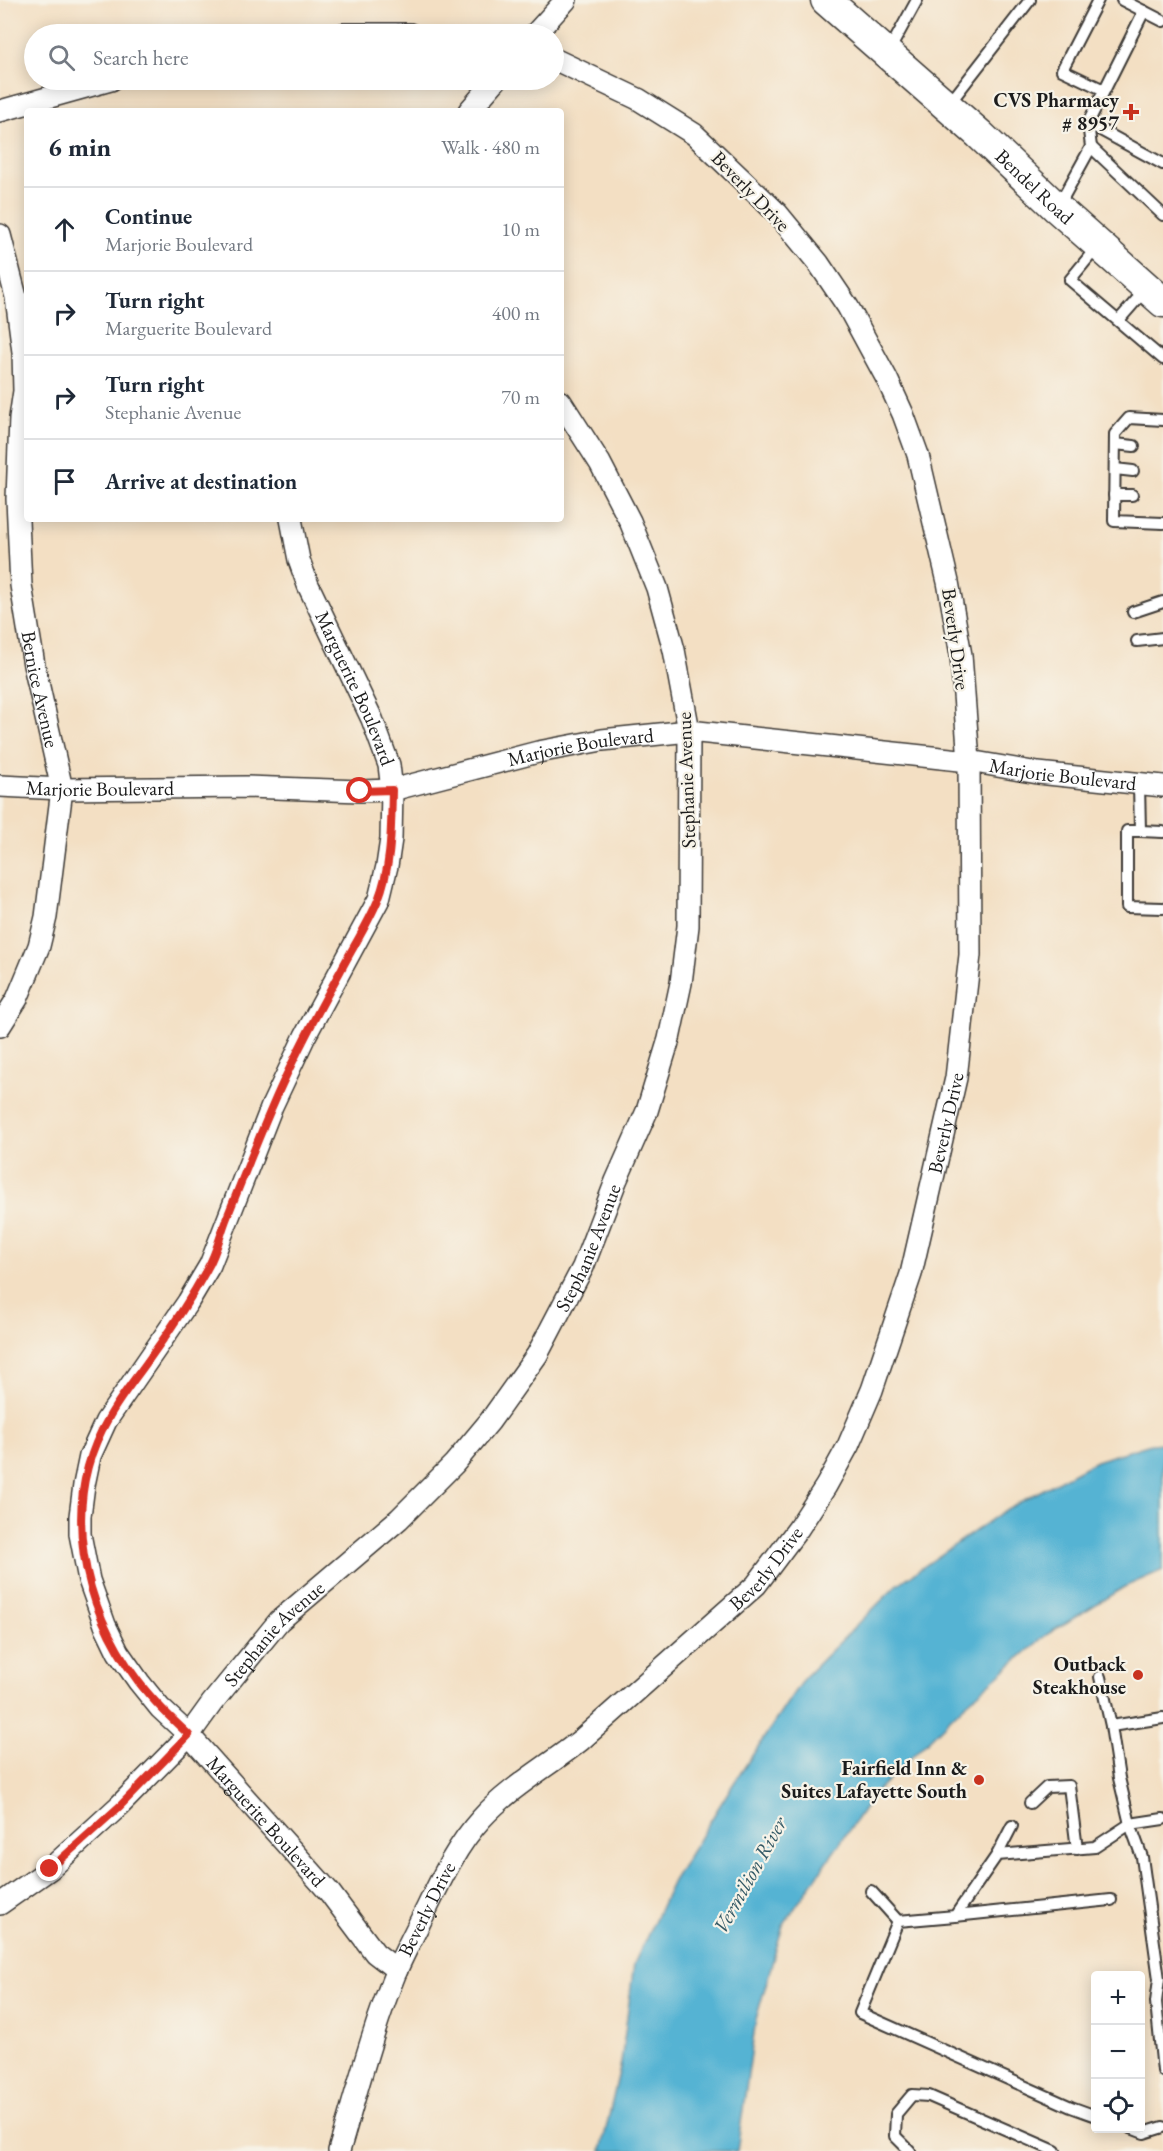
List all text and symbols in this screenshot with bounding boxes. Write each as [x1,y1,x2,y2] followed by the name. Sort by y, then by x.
[24,24,564,90] search box
[45,41,78,74] icon: search
[93,43,188,72] text: Search here
[994,87,1119,136] place label: CVS Pharmacy # 8957
[1124,105,1138,119] marker: CVS Pharmacy # 8957
[48,130,111,164] text: 6 min
[441,134,540,160] text: Walk · 480 m
[990,143,1080,231] street label: Bendel Road
[706,145,796,237] street label: Beverly Drive
[105,202,192,231] text: Continue
[48,213,81,246] icon: ahead
[501,216,540,242] text: 10 m
[105,231,253,257] text: Marjorie Boulevard
[105,286,204,315] text: Turn right
[48,297,81,330] icon: right
[492,300,540,326] text: 400 m
[105,315,272,341] text: Marguerite Boulevard
[105,370,204,399] text: Turn right
[48,381,81,414] icon: right
[501,384,540,410] text: 70 m
[105,399,241,425] text: Stephanie Avenue
[48,465,81,498] icon: arrive
[105,467,297,496] text: Arrive at destination
[936,586,976,692] street label: Beverly Drive
[309,607,401,770] street label: Marguerite Boulevard
[16,629,65,750] street label: Bernice Avenue
[671,711,701,849] street label: Stephanie Avenue
[505,722,656,772] street label: Marjorie Boulevard
[987,752,1139,796] street label: Marjorie Boulevard
[25,774,175,802] street label: Marjorie Boulevard
[346,777,372,803] route start
[921,1071,970,1176] street label: Beverly Drive
[549,1180,627,1316] street label: Stephanie Avenue
[723,1521,809,1616] street label: Beverly Drive
[218,1575,330,1692] street label: Stephanie Avenue
[1033,1651,1127,1700] place label: Outback Steakhouse
[1131,1668,1145,1682] marker: Outback Steakhouse
[201,1750,332,1893] street label: Marguerite Boulevard
[781,1755,967,1804] place label: Fairfield Inn & Suites Lafayette South
[972,1773,986,1787] marker: Fairfield Inn & Suites Lafayette South
[707,1811,793,1938] water label: Vermilion River
[36,1855,62,1881] route end
[392,1857,461,1961] street label: Beverly Drive
[1091,1971,1145,2133] map controls
[1091,1971,1145,2025] button: +
[1091,2025,1145,2079] button: −
[1091,2079,1145,2133] button: locate

